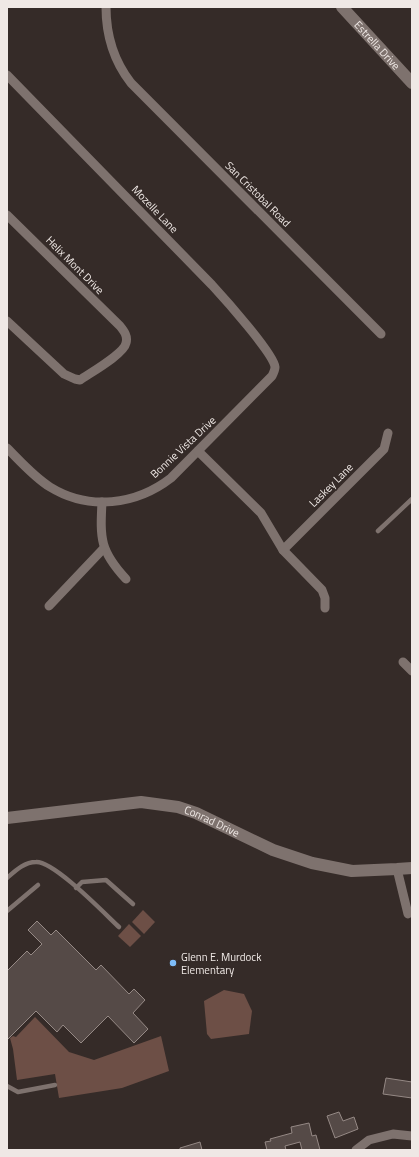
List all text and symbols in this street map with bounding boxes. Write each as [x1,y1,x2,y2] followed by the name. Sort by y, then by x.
[351,17,404,74] street label: Estrella Drive
[222,158,294,230] street label: San Cristobal Road
[128,182,182,237] street label: Mozelle Lane
[42,232,108,298] street label: Helix Mont Drive
[147,412,220,482] street label: Bonnie Vista Drive
[305,459,357,511] street label: Laskey Lane
[182,802,243,841] street label: Conrad Drive
[181,949,262,978] place label: Glenn E. Murdock Elementary
[168,958,178,968] marker: Glenn E. Murdock Elementary

